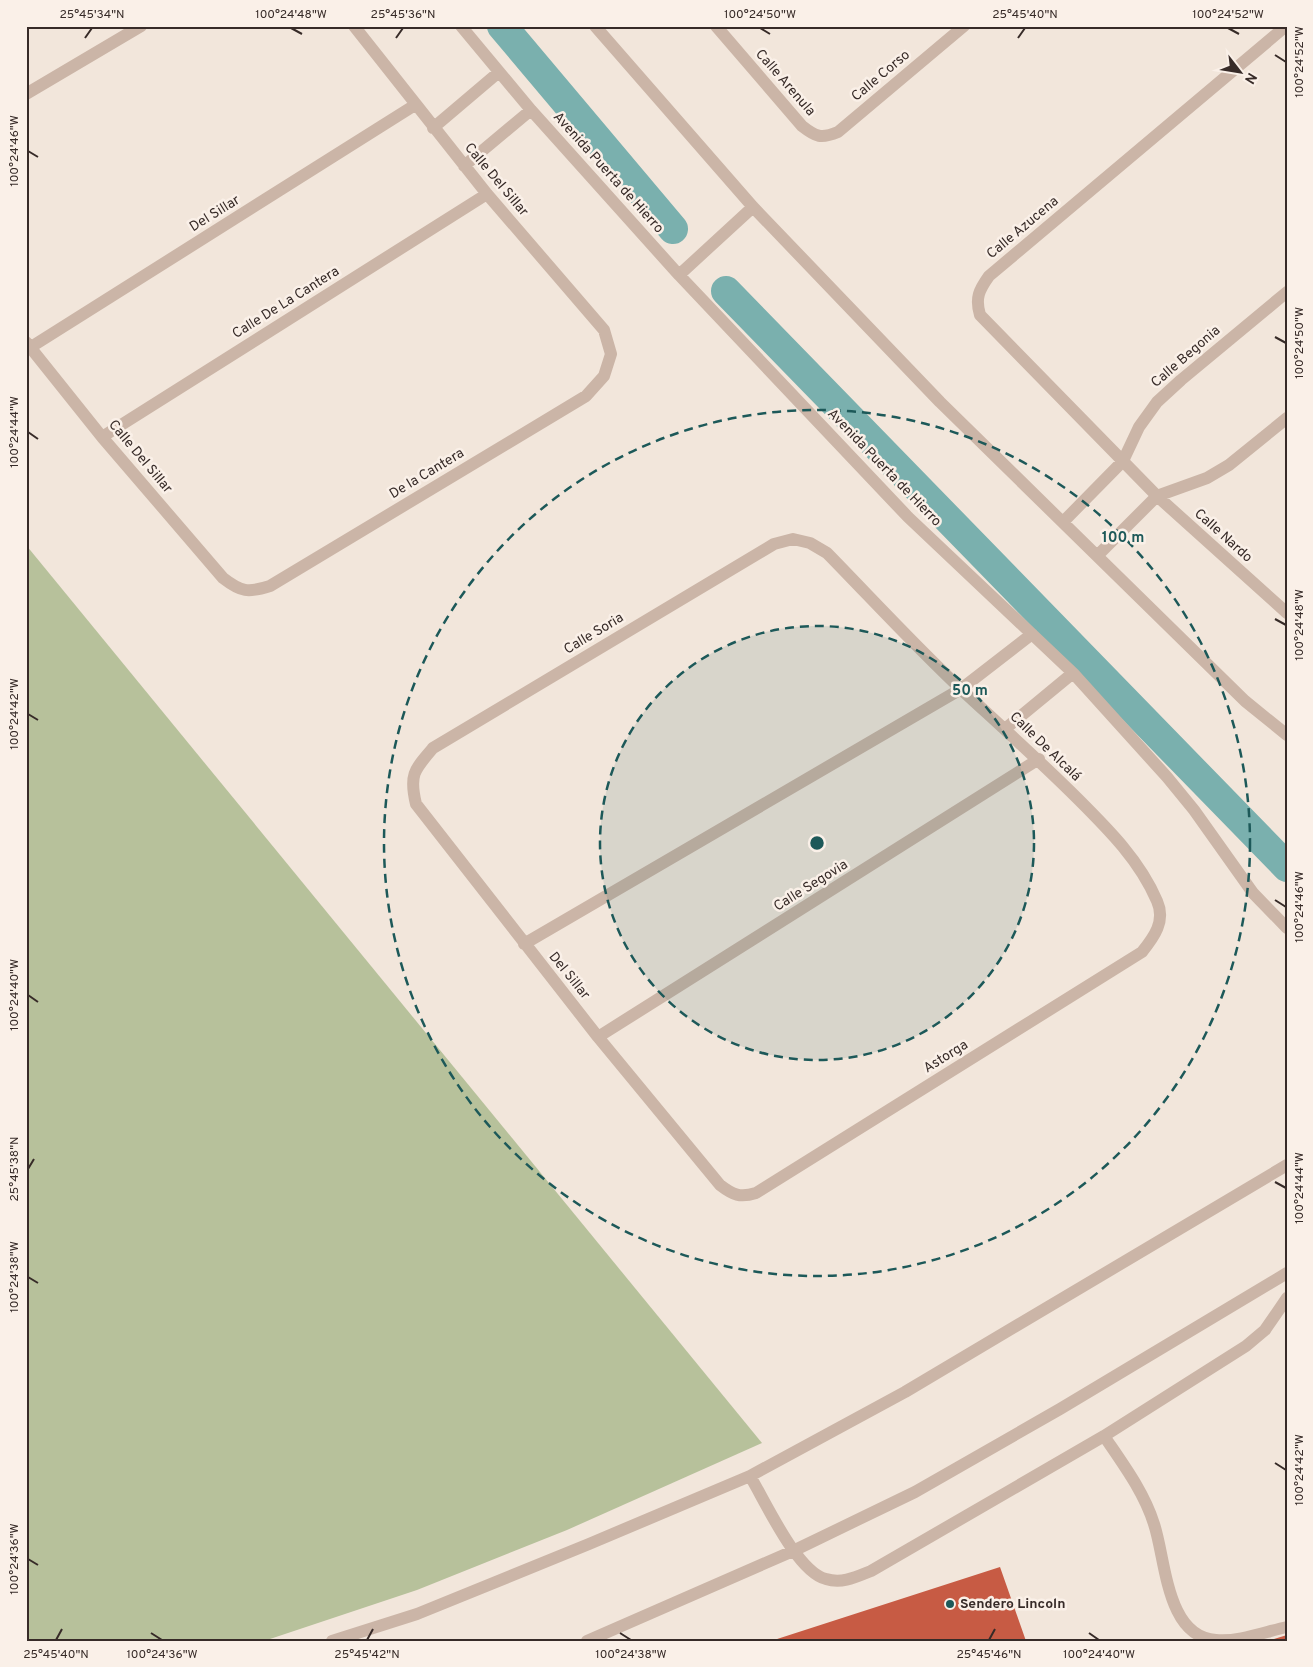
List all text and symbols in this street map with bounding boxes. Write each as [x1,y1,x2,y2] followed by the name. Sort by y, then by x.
[59,7,125,23] text: 25°45'34"N
[255,7,327,23] text: 100°24'48"W
[371,7,435,23] text: 25°45'36"N
[724,7,796,23] text: 100°24'50"W
[992,7,1058,23] text: 25°45'40"N
[1192,7,1264,23] text: 100°24'52"W
[1292,26,1308,98] text: 100°24'52"W
[751,46,819,120] street label: Calle Arenula
[848,47,914,105] street label: Calle Corso
[1216,48,1266,98] north arrow
[1240,69,1260,87] text: N
[549,109,667,237] street label: Avenida Puerta de Hierro
[7,115,23,187] text: 100°24'46"W
[460,140,532,221] street label: Calle Del Sillar
[187,192,244,236] street label: Del Sillar
[984,193,1062,263] street label: Calle Azucena
[229,263,343,343] street label: Calle De La Cantera
[1292,307,1308,379] text: 100°24'50"W
[1148,322,1224,392] street label: Calle Begonia
[7,396,23,468] text: 100°24'44"W
[823,406,945,531] street label: Avenida Puerta de Hierro
[104,417,176,498] street label: Calle Del Sillar
[387,445,467,503] street label: De la Cantera
[1190,505,1256,567] street label: Calle Nardo
[1102,529,1144,548] text: 100 m
[1292,589,1308,661] text: 100°24'48"W
[561,610,627,658] street label: Calle Soria
[7,678,23,750] text: 100°24'42"W
[952,682,988,701] text: 50 m
[1006,709,1084,785] street label: Calle De Alcalá
[808,834,826,852] centre of rings
[771,856,851,916] street label: Calle Segovia
[1292,871,1308,943] text: 100°24'46"W
[545,949,594,1004] street label: Del Sillar
[7,959,23,1031] text: 100°24'40"W
[921,1037,971,1077] street label: Astorga
[7,1136,23,1202] text: 25°45'38"N
[1292,1152,1308,1224] text: 100°24'44"W
[7,1241,23,1313] text: 100°24'38"W
[1292,1434,1308,1506] text: 100°24'42"W
[7,1523,23,1595] text: 100°24'36"W
[960,1596,1065,1613] place label: Sendero Lincoln
[944,1598,956,1610] marker: Sendero Lincoln
[23,1647,89,1663] text: 25°45'40"N
[126,1647,198,1663] text: 100°24'36"W
[334,1647,400,1663] text: 25°45'42"N
[595,1647,667,1663] text: 100°24'38"W
[956,1647,1022,1663] text: 25°45'46"N
[1063,1647,1135,1663] text: 100°24'40"W

